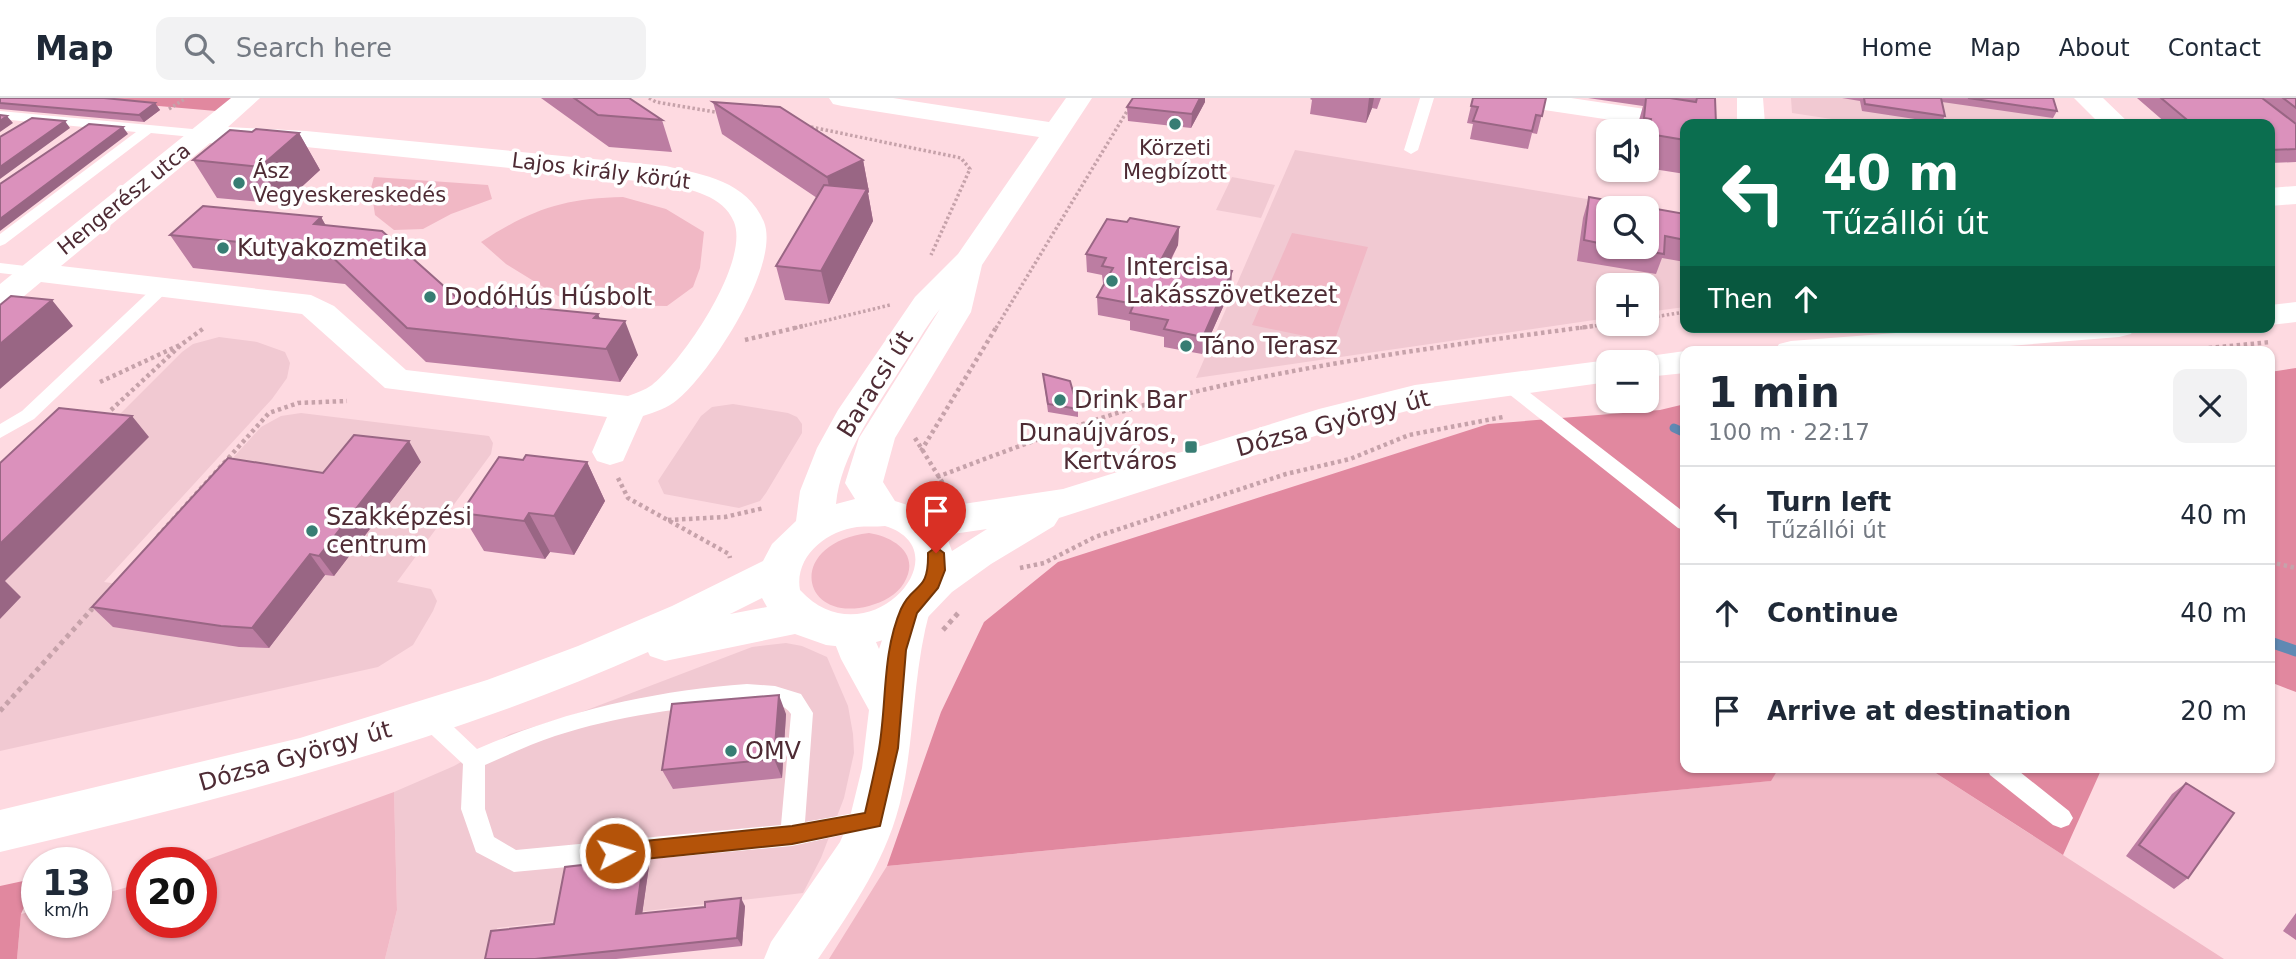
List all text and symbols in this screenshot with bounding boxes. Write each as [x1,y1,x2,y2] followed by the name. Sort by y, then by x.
[156,17,646,80] search box
[35,29,114,68] text: Map
[180,29,218,67] icon: search
[236,33,392,63] text: Search here
[1861,34,1932,62] text: Home
[1970,34,2021,62] text: Map
[2059,34,2130,62] text: About
[2168,34,2261,62] text: Contact
[1167,116,1183,132] marker: Körzeti Megbízott
[1596,119,1659,413] map controls
[1596,119,1659,182] button: sound
[1123,136,1227,184] place label: Körzeti Megbízott
[53,138,195,260] street label: Hengerész utca
[1823,145,1959,202] text: 40 m
[1708,147,1799,238] icon: left
[510,148,692,194] street label: Lajos király körút
[253,158,446,207] place label: Ász Vegyeskereskedés
[231,175,247,191] marker: Ász Vegyeskereskedés
[1596,196,1659,259] button: search
[1823,204,1988,242] text: Tűzállói út
[237,234,428,262] place label: Kutyakozmetika
[215,240,231,256] marker: Kutyakozmetika
[1126,253,1338,309] place label: Intercisa Lakásszövetkezet
[1104,273,1120,289] marker: Intercisa Lakásszövetkezet
[1596,273,1659,336] button: +
[1787,280,1825,318] icon: ahead
[444,283,652,311] place label: DodóHús Húsbolt
[1708,284,1773,314] text: Then
[422,289,438,305] marker: DodóHús Húsbolt
[831,326,919,442] street label: Baracsi út
[1199,332,1338,360] place label: Táno Terasz
[1178,338,1194,354] marker: Táno Terasz
[1596,350,1659,413] button: −
[1708,368,1840,417] text: 1 min
[2173,369,2247,443] button: close
[1233,384,1433,462] street label: Dózsa György út
[1074,386,1187,414] place label: Drink Bar
[1052,392,1068,408] marker: Drink Bar
[1018,419,1177,475] place label: Dunaújváros, Kertváros
[1708,419,1870,445] text: 100 m · 22:17
[1183,439,1199,455] marker: Dunaújváros, Kertváros
[906,481,966,553] pin
[1767,487,1891,517] text: Turn left
[917,492,955,530] icon: arrive
[1708,496,1746,534] icon: left
[2180,500,2247,530] text: 40 m
[326,503,472,559] place label: Szakképzési centrum
[1767,517,1886,543] text: Tűzállói út
[304,523,320,539] marker: Szakképzési centrum
[1708,594,1746,632] icon: ahead
[1767,598,1898,628] text: Continue
[2180,598,2247,628] text: 40 m
[1708,692,1746,730] icon: arrive
[1767,696,2071,726] text: Arrive at destination
[2180,696,2247,726] text: 20 m
[195,715,395,797] street label: Dózsa György út
[745,737,802,765] place label: OMV
[723,743,739,759] marker: OMV
[578,816,652,890] position arrow
[126,847,217,938] speed limit sign: 20
[42,863,91,903] text: 13
[44,899,89,920] text: km/h

